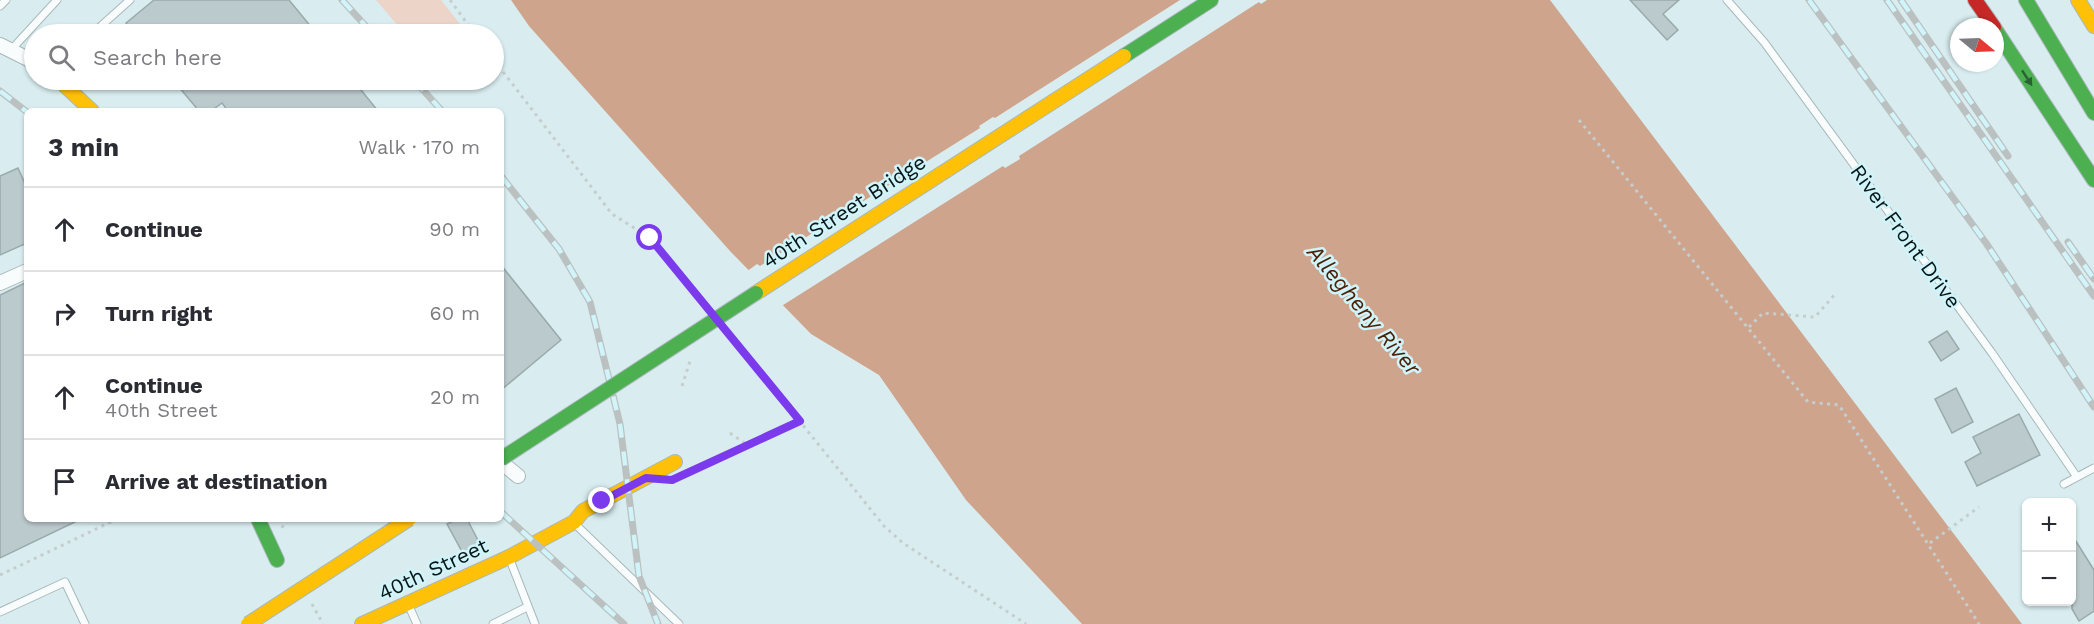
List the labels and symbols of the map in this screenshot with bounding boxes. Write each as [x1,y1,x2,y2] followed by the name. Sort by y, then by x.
[1950,18,2004,72] north arrow
[2021,70,2032,86] one-way arrow
[758,149,930,273] street label: 40th Street Bridge
[1845,159,1967,313] street label: River Front Drive
[636,224,662,250] route start
[1302,239,1427,381] water label: Allegheny River
[588,487,614,513] route end
[374,533,492,605] street label: 40th Street

